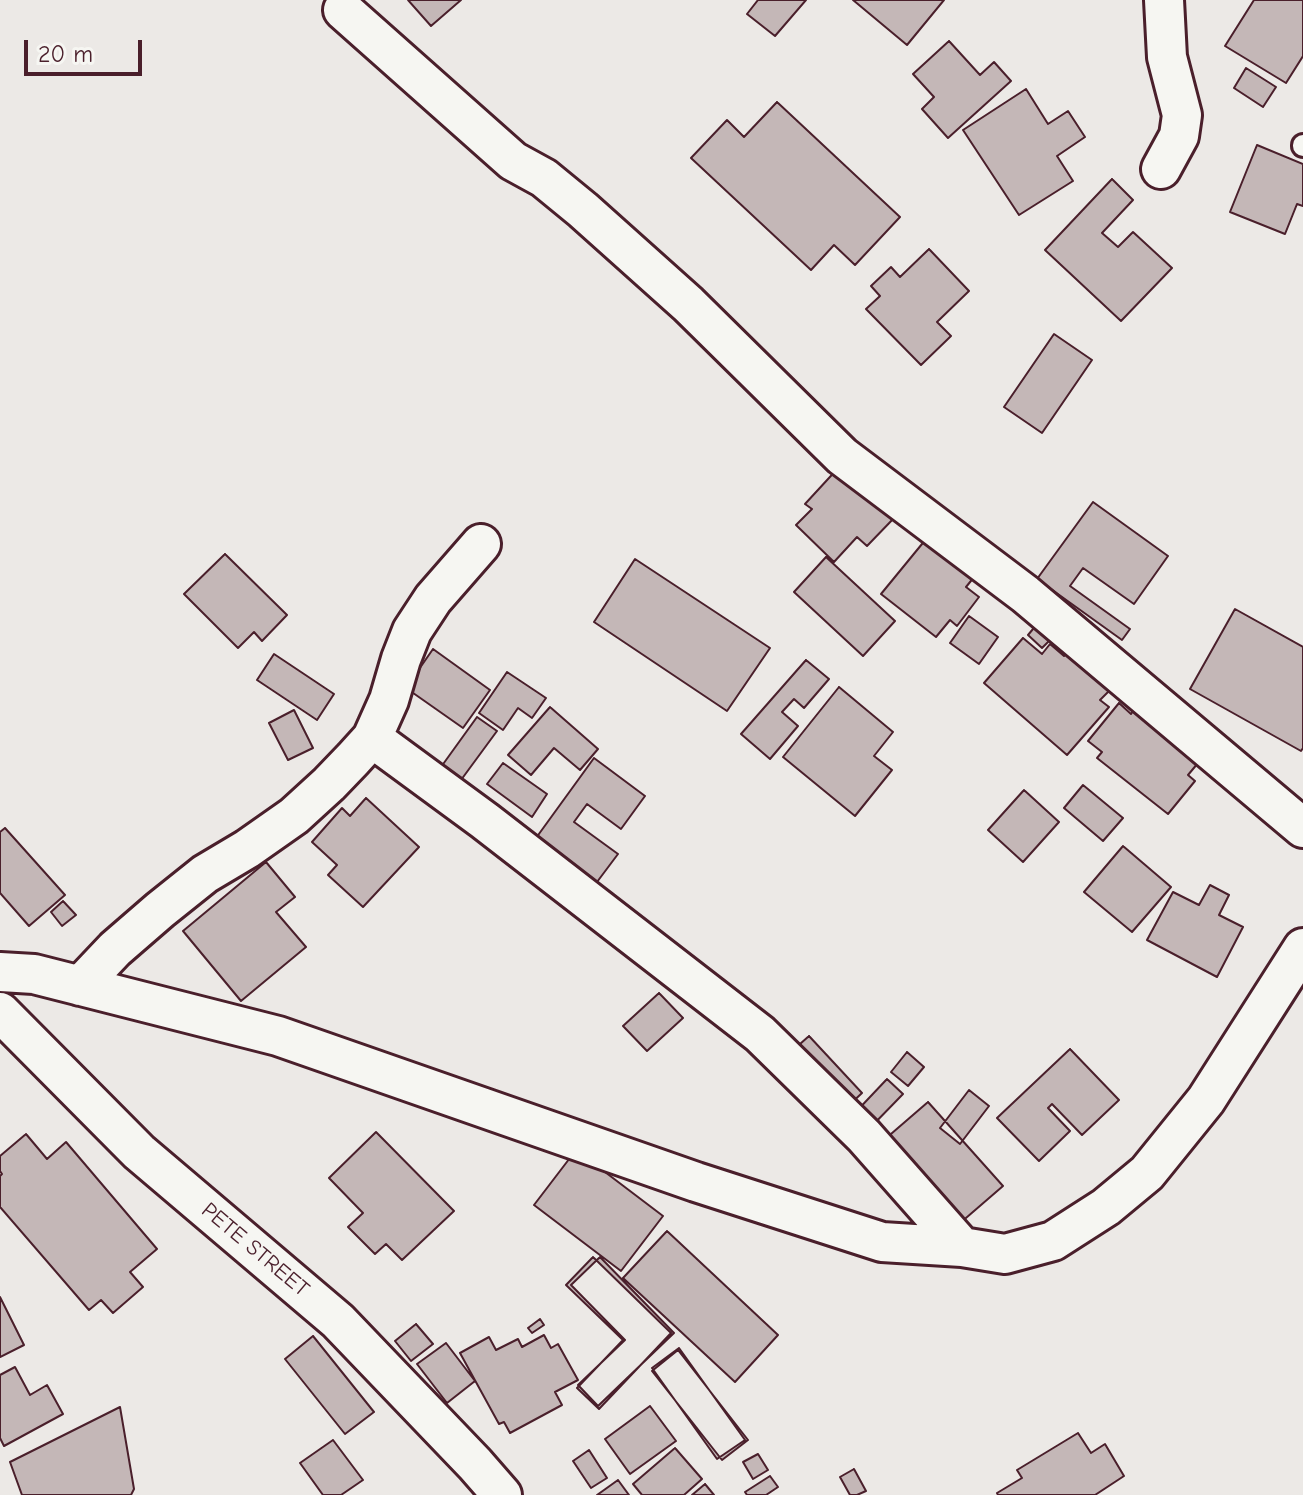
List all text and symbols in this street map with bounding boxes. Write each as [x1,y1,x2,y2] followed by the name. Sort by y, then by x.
[28,24,146,74] scale bar
[38,40,93,68] text: 20 m
[196,1197,314,1303] street label: PETE STREET

